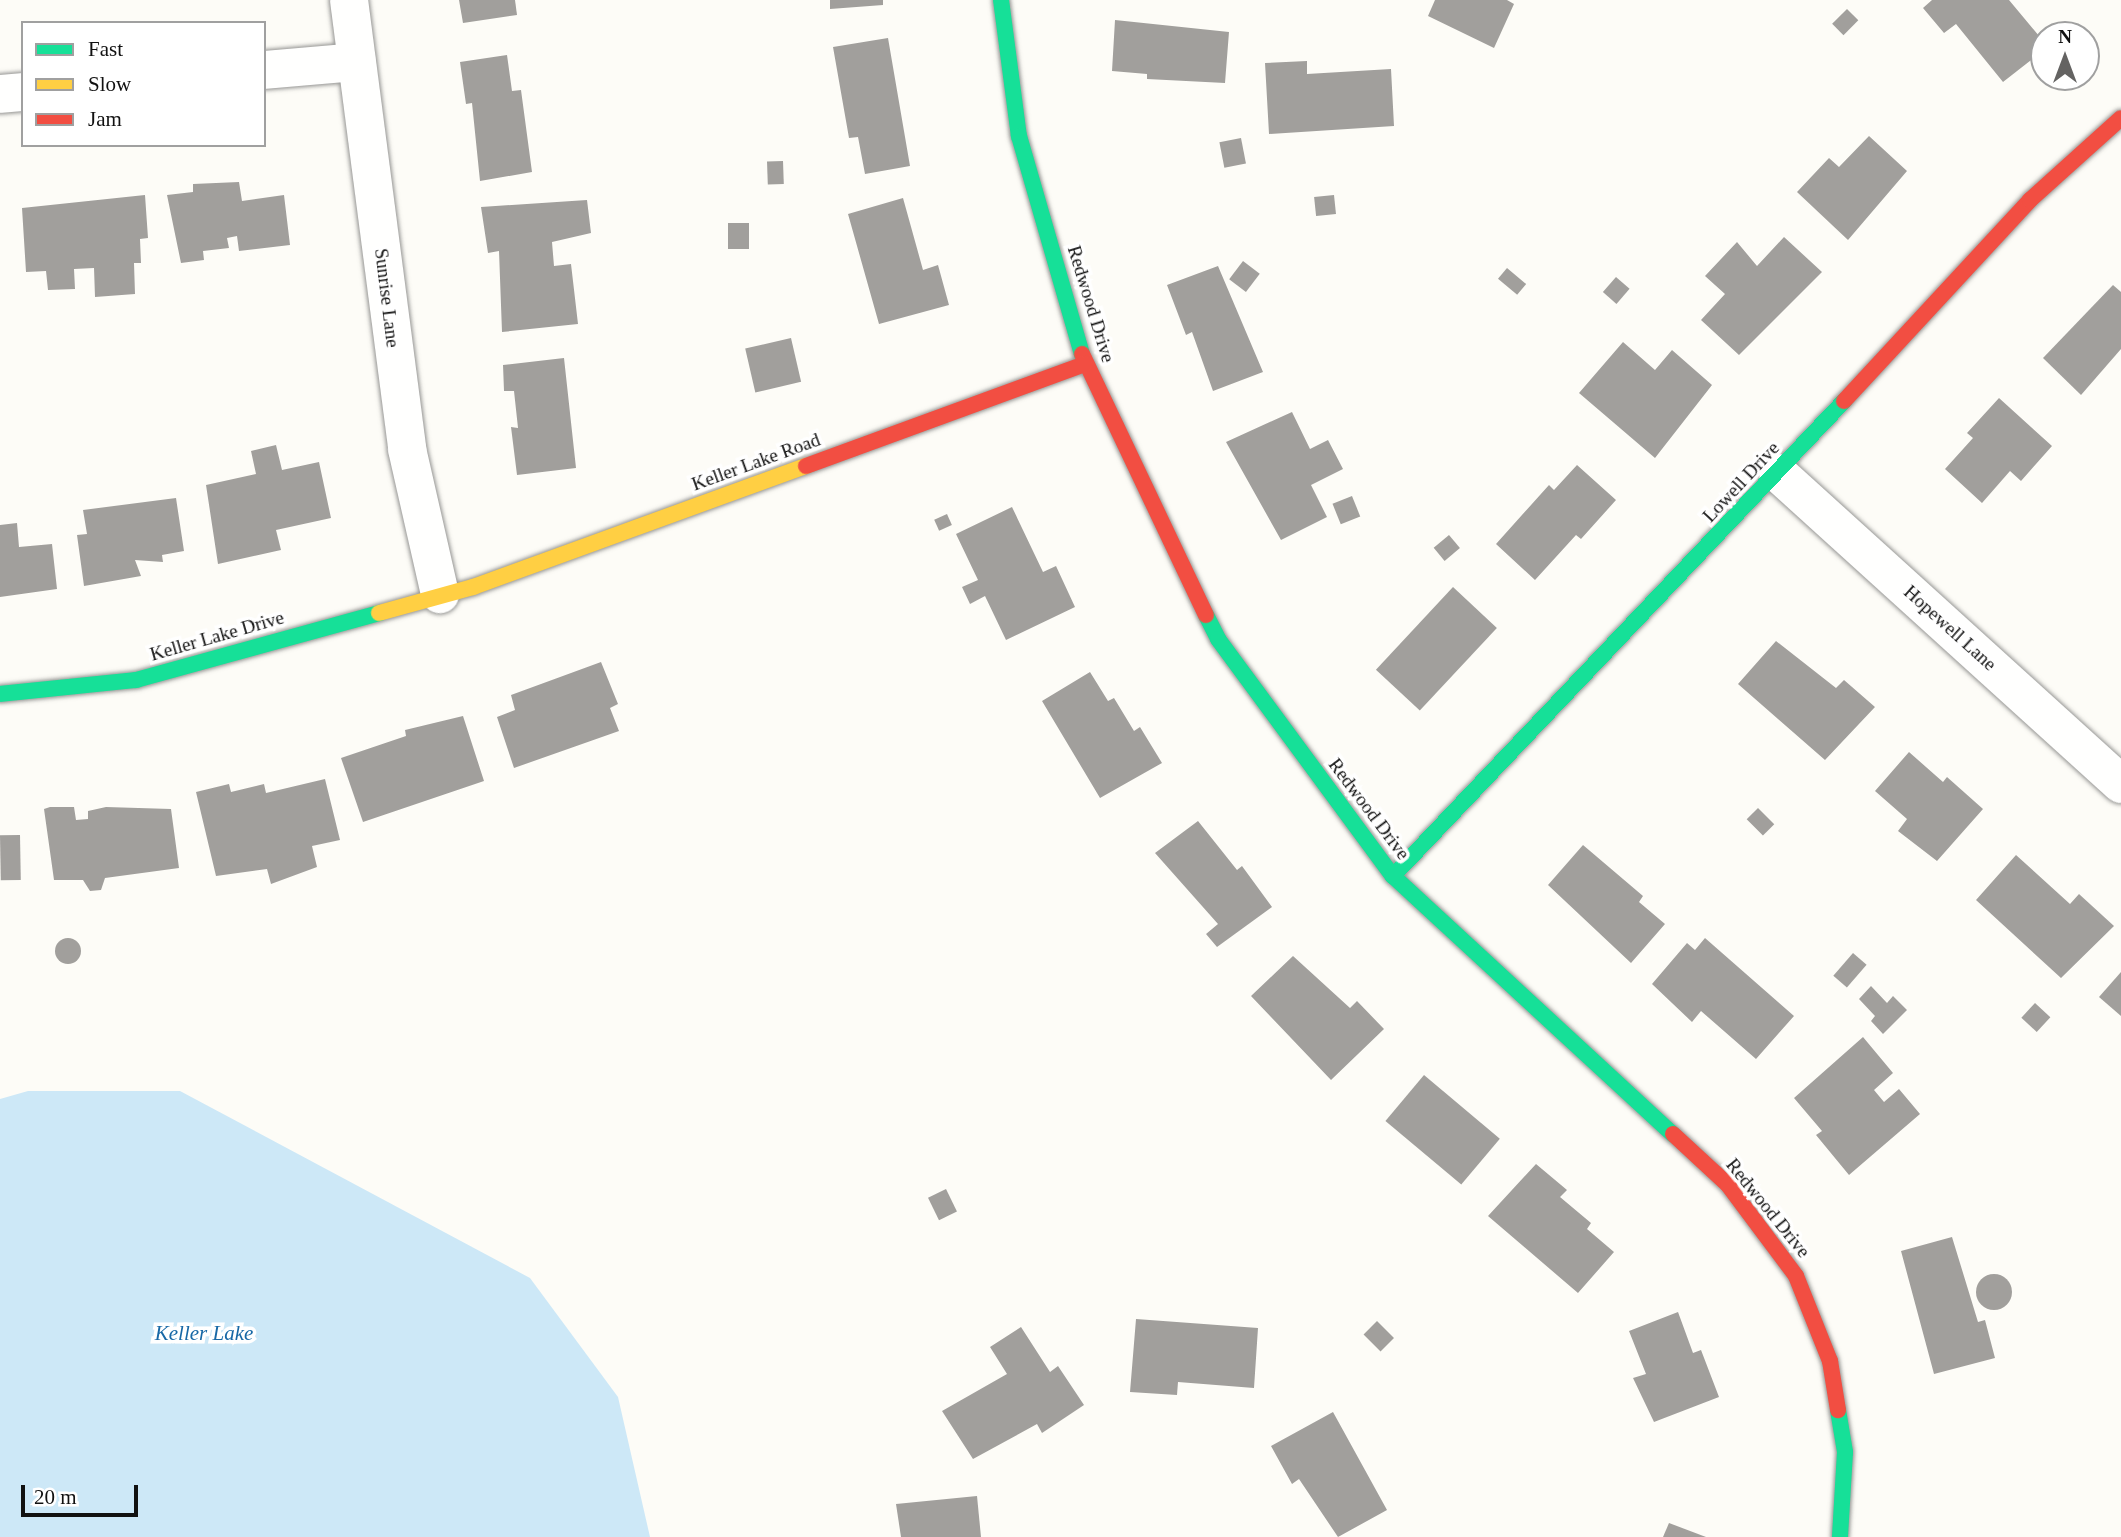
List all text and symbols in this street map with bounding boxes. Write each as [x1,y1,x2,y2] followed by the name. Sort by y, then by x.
[21,21,266,147] legend
[2030,21,2100,91] north arrow
[2058,26,2072,47] text: N
[88,37,123,61] text: Fast
[88,72,131,96] text: Slow
[88,107,122,131] text: Jam
[1062,243,1120,365] street label: Redwood Drive
[370,247,404,349] street label: Sunrise Lane
[689,428,823,496] street label: Keller Lake Road
[1698,437,1784,527] street label: Lowell Drive
[1899,581,2001,675] street label: Hopewell Lane
[147,606,287,666] street label: Keller Lake Drive
[1324,754,1414,864] street label: Redwood Drive
[1721,1154,1815,1262] street label: Redwood Drive
[155,1320,253,1346] water label: Keller Lake
[24,1470,142,1514] scale bar
[34,1485,77,1509] text: 20 m

